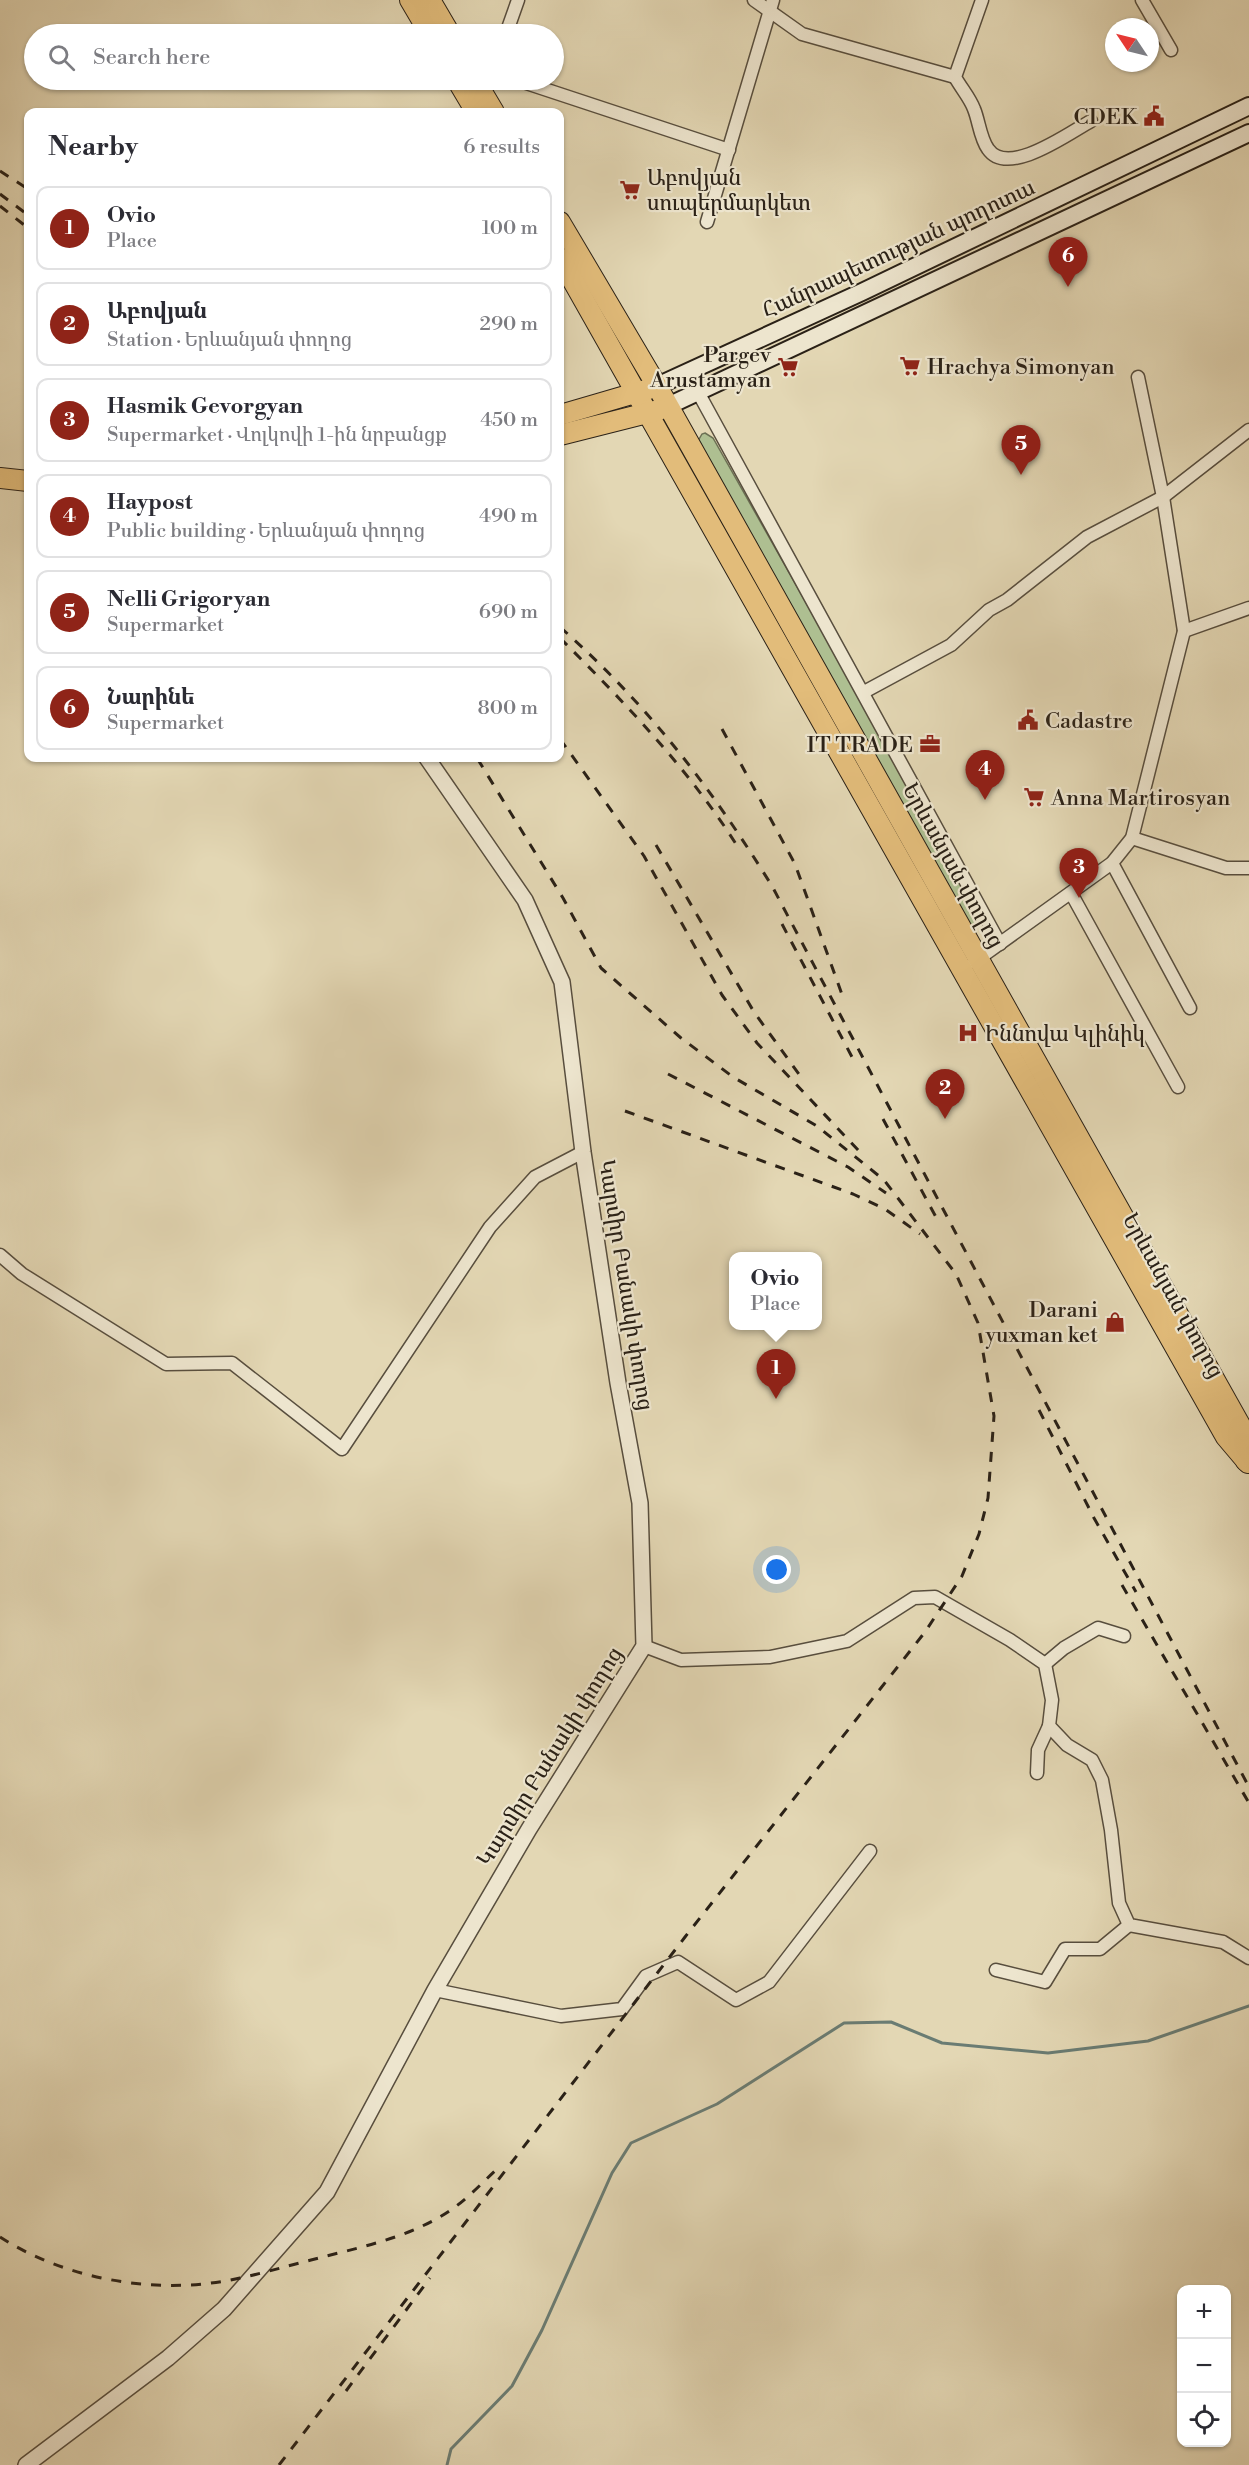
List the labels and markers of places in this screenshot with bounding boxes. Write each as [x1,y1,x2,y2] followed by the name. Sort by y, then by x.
[1074,104,1139,131] place label: CDEK
[1142,104,1166,128] public building icon: CDEK
[647,165,811,217] place label: Աբովյան սուպերմարկետ
[618,178,642,202] supermarket icon: Աբովյան սուպերմարկետ
[1048,238,1088,287] pin: 6
[649,342,772,394] place label: Pargev Arustamyan
[898,354,922,378] supermarket icon: Hrachya Simonyan
[927,354,1115,381] place label: Hrachya Simonyan
[776,355,800,379] supermarket icon: Pargev Arustamyan
[1002,426,1040,475] pin: 5
[1016,708,1040,732] public building icon: Cadastre
[1045,708,1133,735] place label: Cadastre
[807,732,913,759] place label: IT TRADE
[918,732,942,756] office icon: IT TRADE
[966,750,1004,800] pin: 4
[1022,785,1046,809] supermarket icon: Anna Martirosyan
[1050,785,1230,812] place label: Anna Martirosyan
[1060,848,1098,898] pin: 3
[956,1021,980,1045] hospital icon: Իննովա Կլինիկ
[985,1021,1145,1048] place label: Իննովա Կլինիկ
[926,1070,964,1119] pin: 2
[984,1297,1098,1349] place label: Darani yuxman ket
[1103,1310,1127,1334] shop icon: Darani yuxman ket
[756,1350,796,1399] pin: 1

